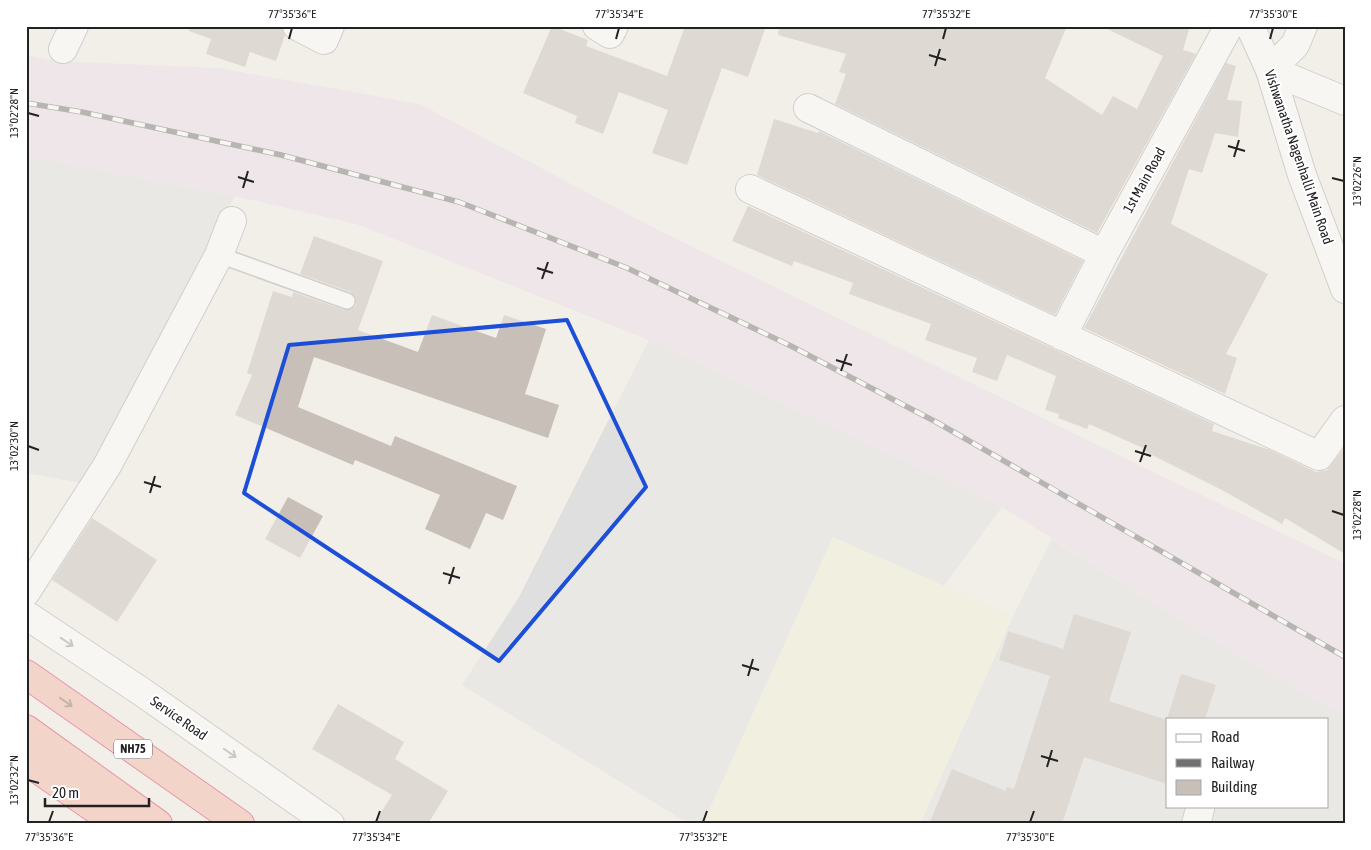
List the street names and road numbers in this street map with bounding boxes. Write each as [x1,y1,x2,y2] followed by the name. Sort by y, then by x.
[1262,68,1336,246] street label: Vishwanatha Nagenhalli Main Road
[1120,145,1168,215] street label: 1st Main Road
[148,693,210,743] street label: Service Road
[114,740,152,759] road number: NH75

